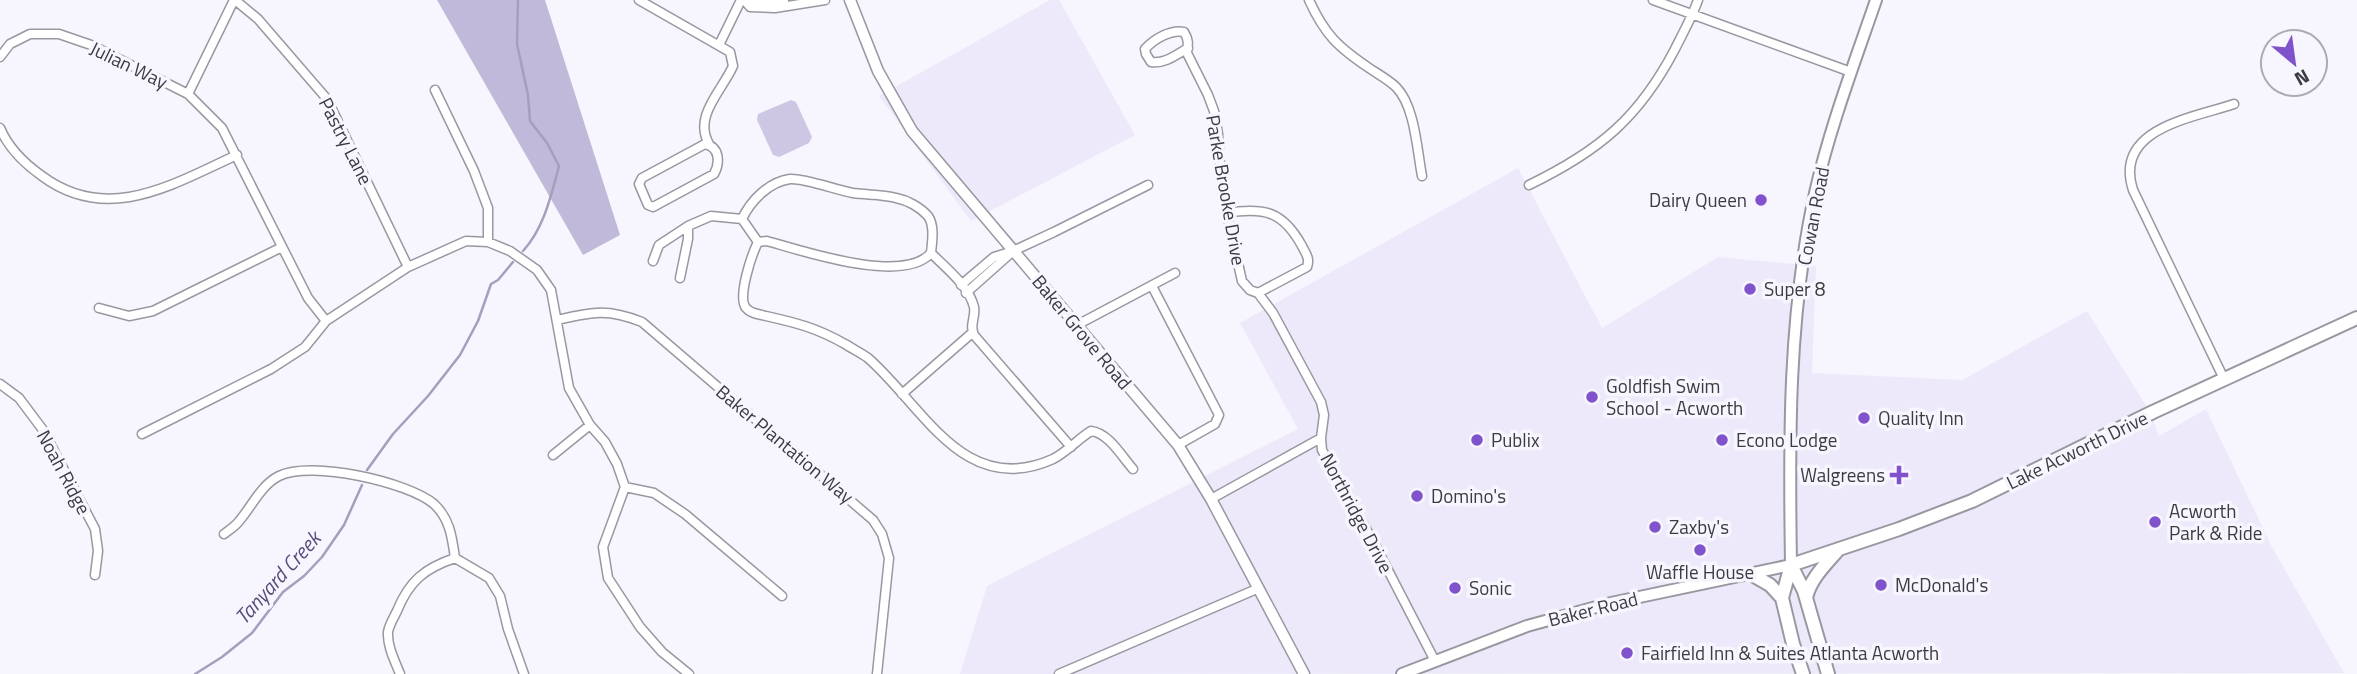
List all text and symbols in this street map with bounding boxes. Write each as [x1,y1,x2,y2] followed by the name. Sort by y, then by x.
[2259,28,2329,98] north arrow
[85,33,173,96] street label: Julian Way
[2290,62,2315,94] text: N
[312,92,381,189] street label: Pastry Lane
[1199,112,1254,267] street label: Parke Brooke Drive
[1789,164,1836,268] street label: Cowan Road
[1649,185,1747,214] place label: Dairy Queen
[1753,192,1769,208] marker: Dairy Queen
[1026,268,1139,395] street label: Baker Grove Road
[1764,274,1826,303] place label: Super 8
[1742,281,1758,297] marker: Super 8
[1606,371,1743,422] place label: Goldfish Swim School - Acworth
[710,377,861,510] street label: Baker Plantation Way
[1584,389,1600,405] marker: Goldfish Swim School - Acworth
[1878,403,1964,432] place label: Quality Inn
[2001,403,2152,496] street label: Lake Acworth Drive
[1856,410,1872,426] marker: Quality Inn
[30,424,99,519] street label: Noah Ridge
[1491,425,1540,454] place label: Publix
[1736,425,1837,454] place label: Econo Lodge
[1469,432,1485,448] marker: Publix
[1714,432,1730,448] marker: Econo Lodge
[1314,448,1401,578] street label: Northridge Drive
[1800,460,1885,489] place label: Walgreens
[1891,467,1907,483] marker: Walgreens
[1431,481,1506,510] place label: Domino's
[1409,488,1425,504] marker: Domino's
[2169,496,2262,547] place label: Acworth Park & Ride
[1669,512,1729,541] place label: Zaxby's
[2147,514,2163,530] marker: Acworth Park & Ride
[1647,519,1663,535] marker: Zaxby's
[227,522,330,631] water label: Tanyard Creek
[1692,542,1708,558] marker: Waffle House
[1646,557,1754,586] place label: Waffle House
[1895,570,1988,599] place label: McDonald's
[1469,573,1512,602] place label: Sonic
[1873,577,1889,593] marker: McDonald's
[1447,580,1463,596] marker: Sonic
[1545,583,1641,634] street label: Baker Road
[1641,638,1939,667] place label: Fairfield Inn & Suites Atlanta Acworth
[1619,645,1635,661] marker: Fairfield Inn & Suites Atlanta Acworth

